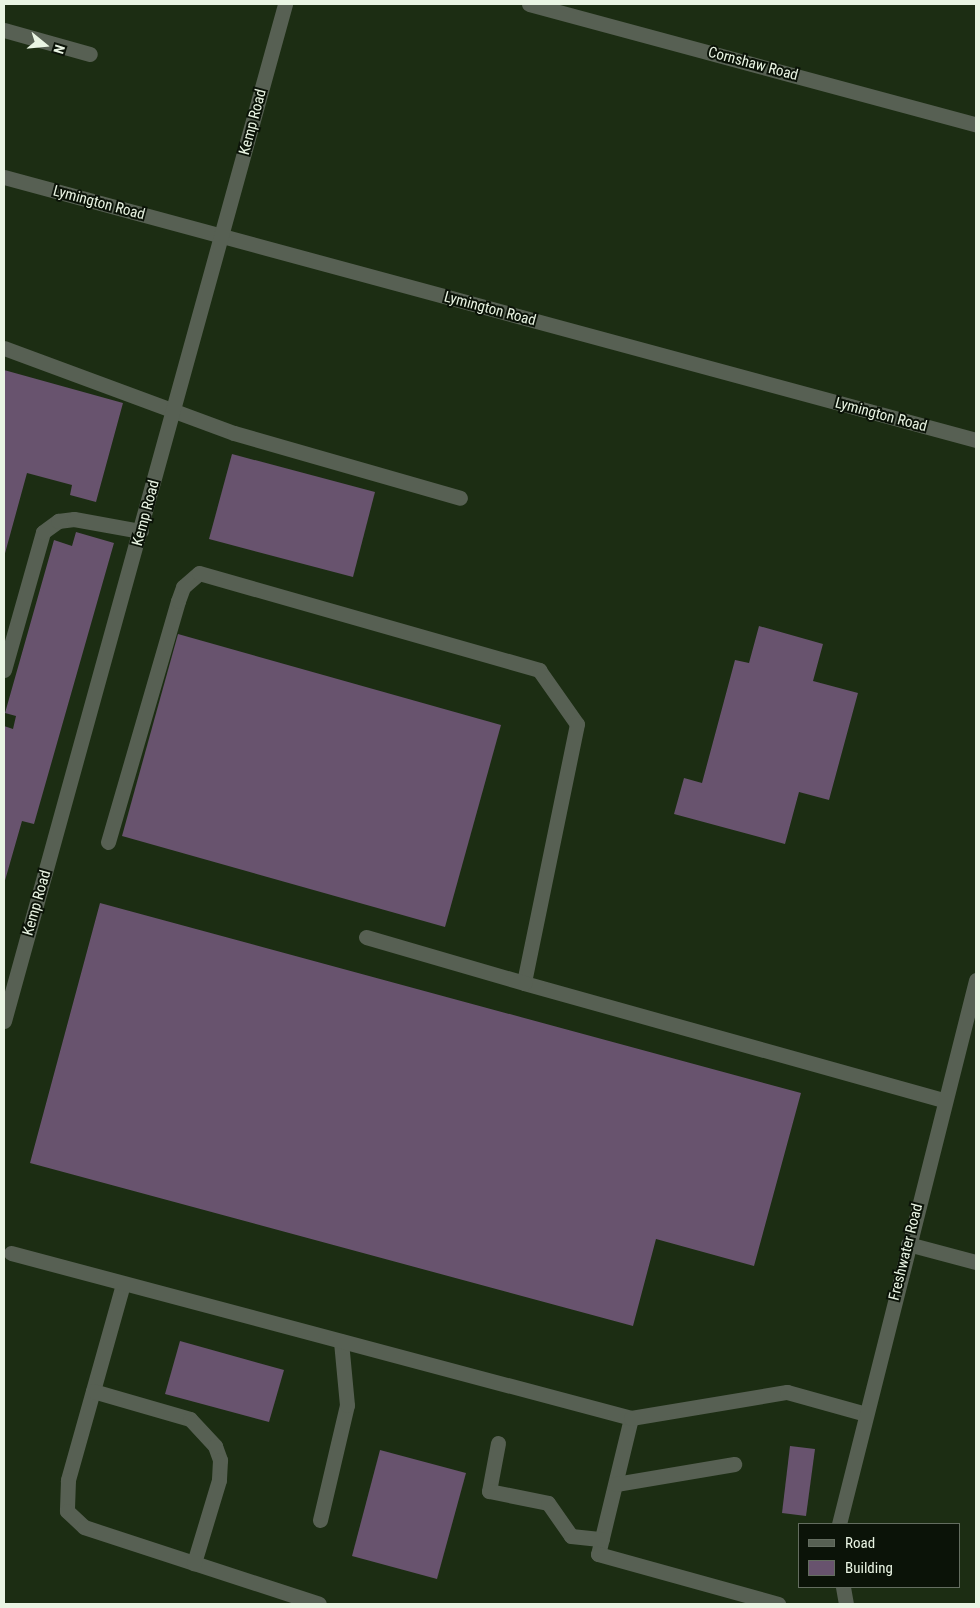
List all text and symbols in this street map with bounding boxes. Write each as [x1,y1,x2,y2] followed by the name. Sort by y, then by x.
[20,20,70,70] north arrow
[50,43,68,56] text: N
[706,43,800,85] street label: Cornshaw Road
[236,87,270,157] street label: Kemp Road
[51,182,147,224] street label: Lymington Road
[442,288,538,330] street label: Lymington Road
[833,394,929,436] street label: Lymington Road
[129,478,163,548] street label: Kemp Road
[19,868,55,938] street label: Kemp Road
[885,1202,927,1302] street label: Freshwater Road
[798,1523,960,1588] legend
[845,1534,875,1552] text: Road
[845,1559,893,1577] text: Building

